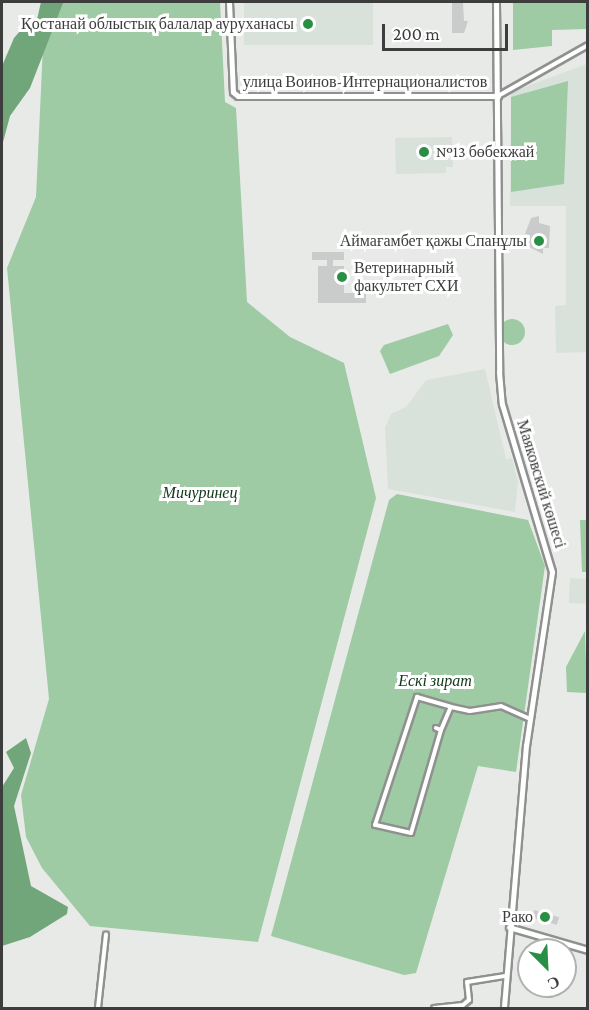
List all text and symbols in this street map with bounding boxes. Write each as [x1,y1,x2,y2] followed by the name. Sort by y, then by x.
[385,12,511,50] scale bar
[21,14,294,34] place label: Қостанай облыстық балалар ауруханасы
[299,15,317,33] marker: Қостанай облыстық балалар ауруханасы
[393,24,440,44] text: 200 m
[243,72,487,92] street label: улица Воинов-Интернационалистов
[436,142,534,162] place label: №13 бөбекжай
[417,145,431,159] marker: №13 бөбекжай
[340,231,527,251] place label: Аймағамбет қажы Спанұлы
[532,234,546,248] marker: Аймағамбет қажы Спанұлы
[354,258,458,296] place label: Ветеринарный факультет СХИ
[335,270,349,284] marker: Ветеринарный факультет СХИ
[512,417,570,551] street label: Маяковский көшесі
[163,483,237,503] park label: Мичуринец
[398,671,472,691] park label: Ескі зират
[502,907,533,927] place label: Рако
[538,910,552,924] marker: Рако
[517,938,577,998] north arrow
[545,973,562,993] text: С

